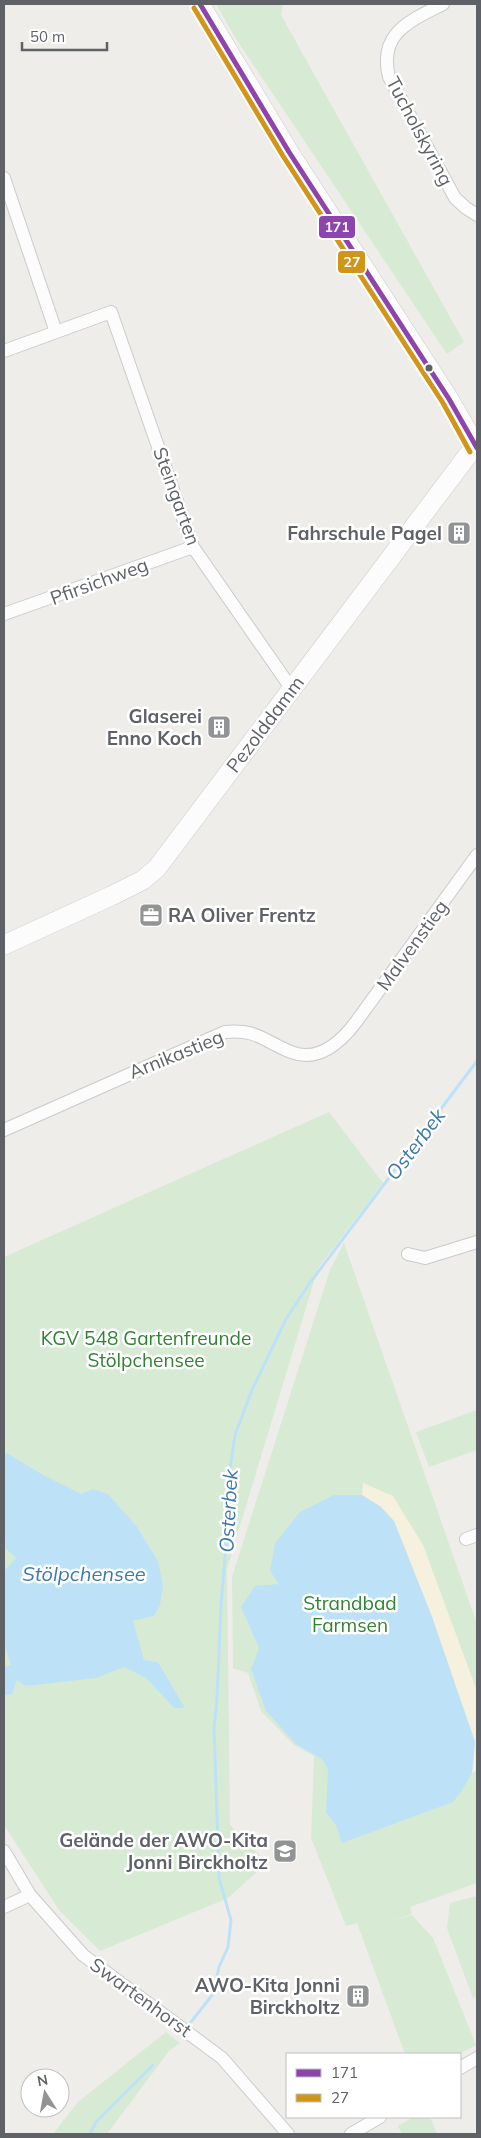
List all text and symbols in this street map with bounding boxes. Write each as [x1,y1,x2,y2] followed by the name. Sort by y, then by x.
[22,20,108,52] scale bar
[30,27,65,46] text: 50 m
[381,72,459,190] street label: Tucholskyring
[318,215,356,239] line badge: 171
[324,218,350,236] text: 171
[337,250,366,274] line badge: 27
[344,253,360,271] text: 27
[424,363,434,373] unlabelled marker
[148,444,206,548] street label: Steingarten
[446,520,472,546] building icon: Fahrschule Pagel
[287,521,442,545] place label: Fahrschule Pagel
[47,552,151,610] street label: Pfirsichweg
[221,671,309,777] street label: Pezolddamm
[107,704,202,750] place label: Glaserei Enno Koch
[206,714,232,740] building icon: Glaserei Enno Koch
[371,895,453,995] street label: Malvenstieg
[138,902,164,928] office icon: RA Oliver Frentz
[168,903,316,927] place label: RA Oliver Frentz
[125,1024,227,1084] street label: Arnikastieg
[380,1103,451,1185] water label: Osterbek
[41,1326,251,1372] park label: KGV 548 Gartenfreunde Stölpchensee
[213,1468,243,1553] water label: Osterbek
[22,1561,146,1586] water label: Stölpchensee
[303,1591,397,1637] park label: Strandbad Farmsen
[59,1828,268,1874] place label: Gelände der AWO-Kita Jonni Birckholtz
[272,1838,298,1864] school or university icon: Gelände der AWO-Kita Jonni Birckholtz
[86,1952,197,2042] street label: Swartenhorst
[195,1973,340,2019] place label: AWO-Kita Jonni Birckholtz
[345,1983,371,2009] building icon: AWO-Kita Jonni Birckholtz
[286,2053,461,2118] legend
[331,2063,358,2082] text: 171
[20,2068,70,2118] north arrow
[36,2070,49,2090] text: N
[331,2088,349,2107] text: 27

